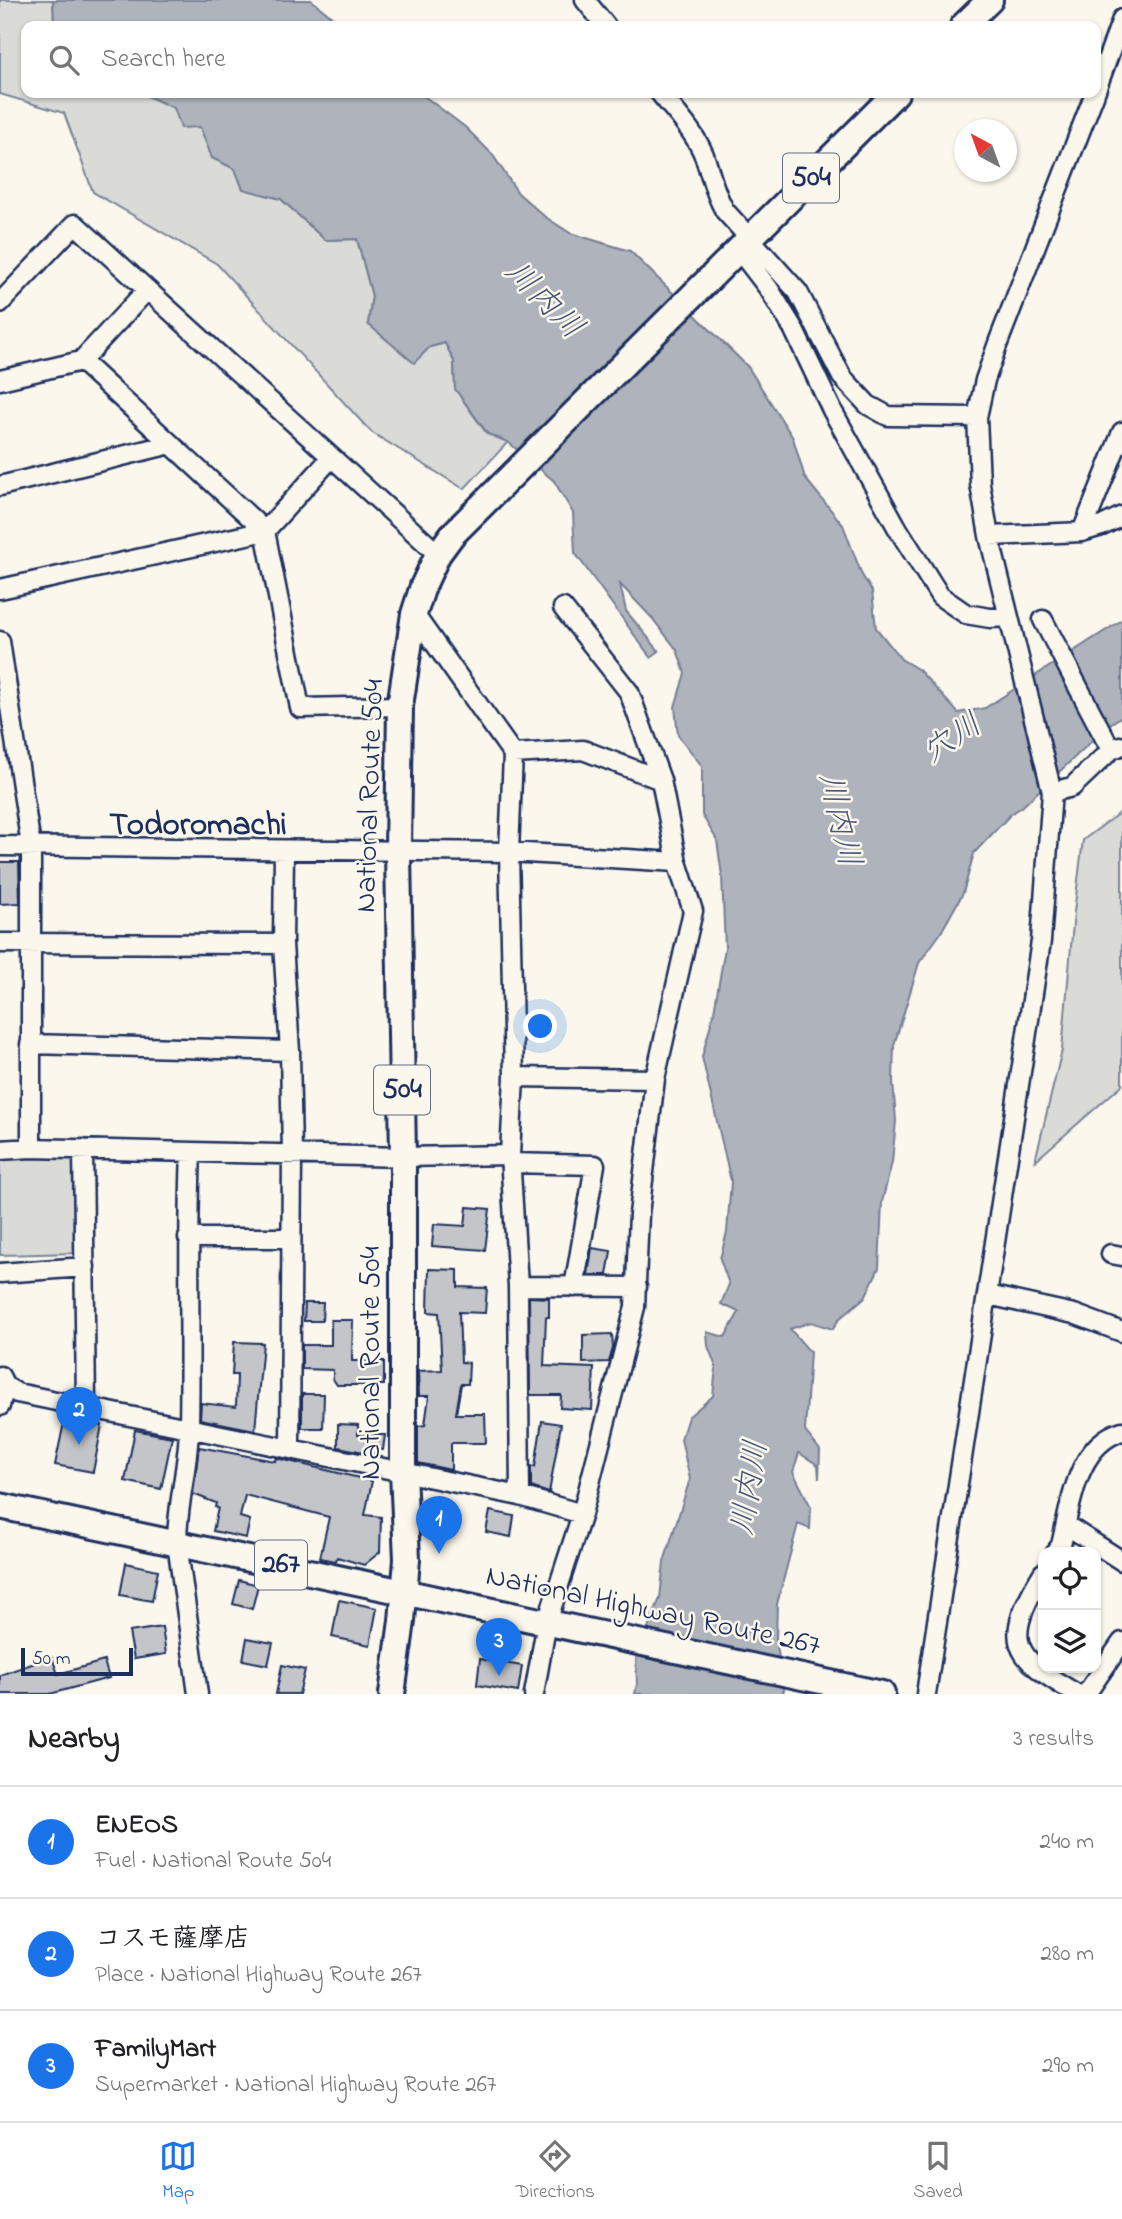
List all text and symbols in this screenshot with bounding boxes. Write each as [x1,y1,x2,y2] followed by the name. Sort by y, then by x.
[21,21,1101,98] search box
[45,41,83,79] icon: search
[101,41,226,79] text: Search here
[954,119,1017,182] north arrow
[783,154,839,202] road number: 504
[492,250,594,352] water label: 川内川
[345,678,397,914] street label: National Route 504
[913,703,993,777] water label: 穴川
[804,768,872,872] water label: 川内川
[109,802,287,850] district label: Todoromachi
[523,1009,557,1043] your location
[374,1066,430,1114] road number: 504
[350,1246,394,1480] street label: National Route 504
[56,1387,102,1445] pin: 2
[720,1437,782,1539] water label: 川内川
[416,1496,462,1554] pin: 1
[255,1540,307,1590] road number: 267
[1038,1547,1101,1673] map controls
[1038,1547,1101,1610] button: locate
[482,1555,824,1669] street label: National Highway Route 267
[1038,1610,1101,1673] button: layers
[476,1618,522,1676] pin: 3
[21,1645,133,1677] scale bar
[32,1646,71,1673] text: 50 m
[28,1718,120,1762] text: Nearby
[1013,1723,1094,1756] text: 3 results
[95,1807,178,1845] text: ENEOS
[47,1826,55,1859] text: 1
[1040,1826,1094,1859] text: 240 m
[95,1845,331,1878] text: Fuel · National Route 504
[95,1921,250,1959] text: コスモ薩摩店
[45,1938,57,1971] text: 2
[1040,1938,1094,1971] text: 280 m
[95,1959,422,1992] text: Place · National Highway Route 267
[95,2031,216,2069] text: FamilyMart
[46,2050,56,2083] text: 3
[1042,2050,1094,2083] text: 290 m
[95,2069,496,2102] text: Supermarket · National Highway Route 267
[159,2137,197,2206] tab: Map
[516,2137,595,2206] tab: Directions
[913,2137,963,2206] tab: Saved

